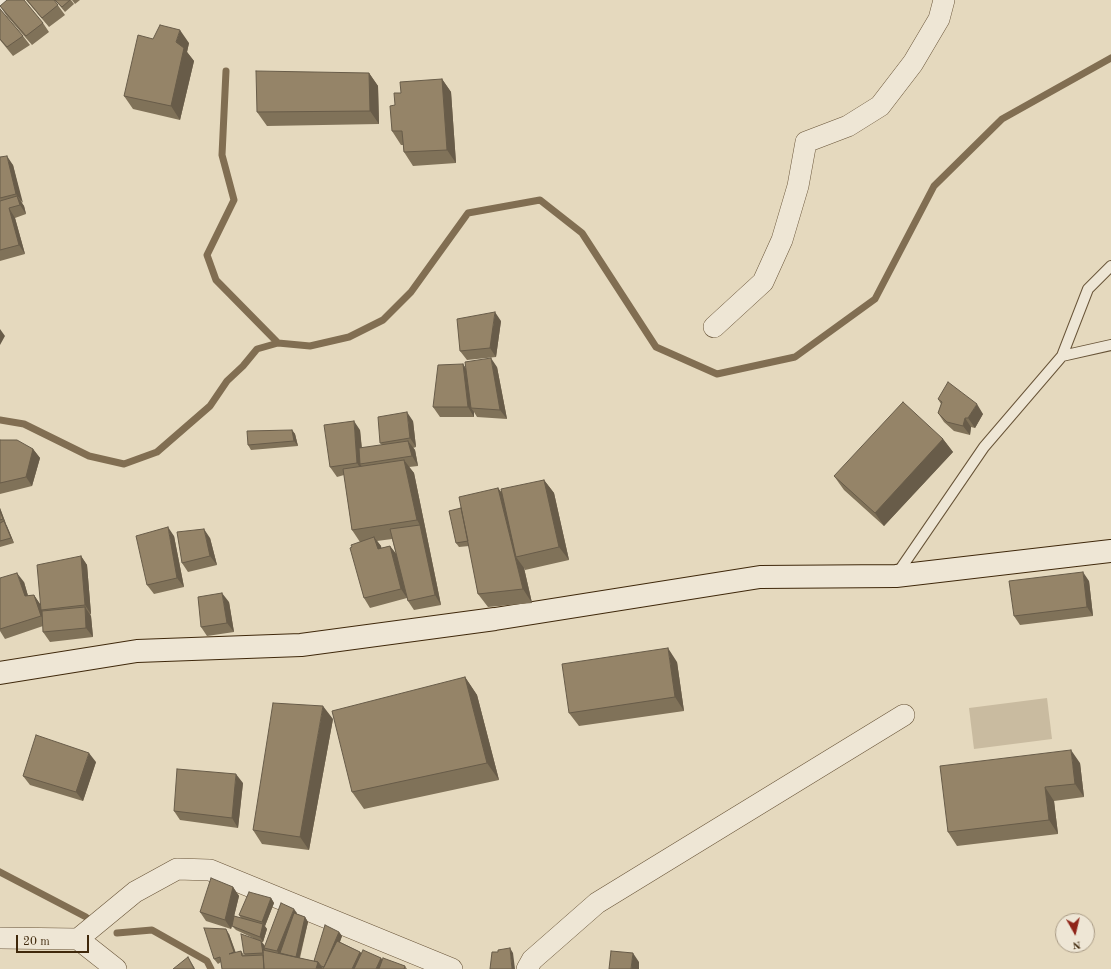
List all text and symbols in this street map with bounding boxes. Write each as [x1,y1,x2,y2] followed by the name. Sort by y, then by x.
[1055,913,1095,953] north arrow
[18,927,91,953] scale bar
[23,936,50,948] text: 20 m
[1072,938,1082,950] text: N

